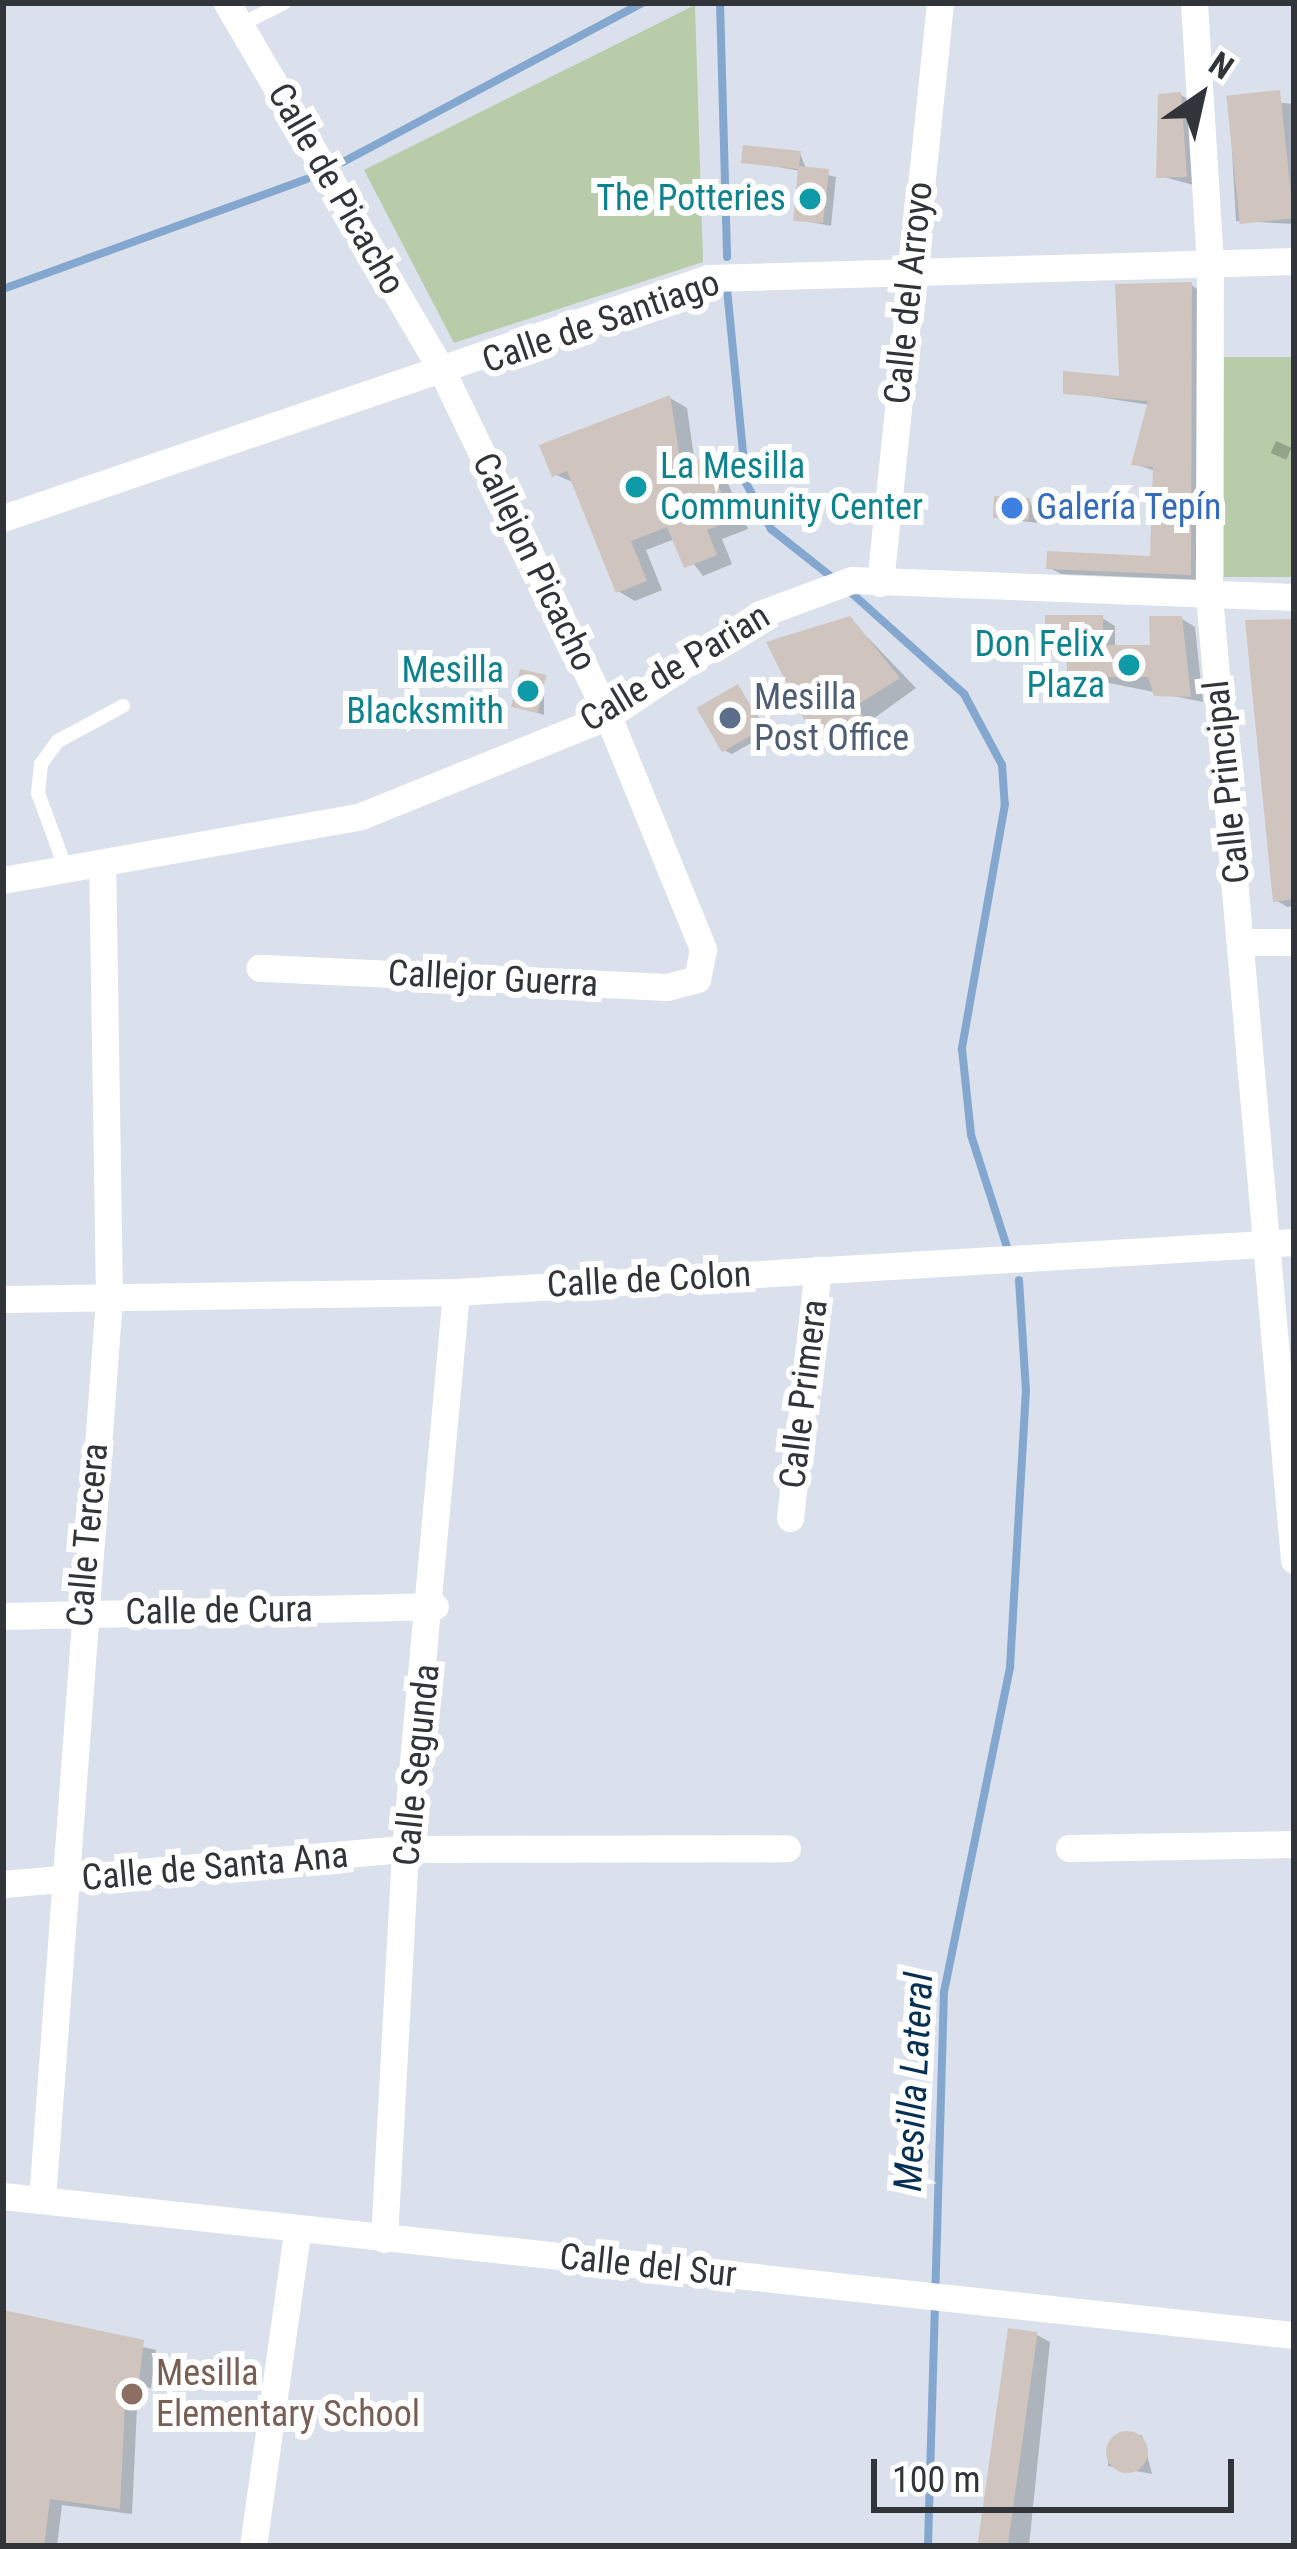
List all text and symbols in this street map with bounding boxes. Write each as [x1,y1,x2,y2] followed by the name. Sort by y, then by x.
[1141,36,1261,156] north arrow
[1202,44,1241,88] text: N
[258,76,414,302] street label: Calle de Picacho
[596,177,786,221] place label: The Potteries
[876,180,942,406] street label: Calle del Arroyo
[797,186,823,212] marker: The Potteries
[477,261,725,383] street label: Calle de Santiago
[660,444,923,529] place label: La Mesilla Community Center
[463,446,605,678] street label: Callejon Picacho
[623,474,649,500] marker: La Mesilla Community Center
[1036,486,1222,530] place label: Galería Tepín
[999,495,1025,521] marker: Galería Tepín
[572,595,778,741] street label: Calle de Parian
[975,622,1105,707] place label: Don Felix Plaza
[346,648,504,733] place label: Mesilla Blacksmith
[1116,652,1142,678] marker: Don Felix Plaza
[754,675,909,760] place label: Mesilla Post Office
[515,678,541,704] marker: Mesilla Blacksmith
[1195,678,1259,886] street label: Calle Principal
[717,705,743,731] marker: Mesilla Post Office
[387,952,599,1006] street label: Callejor Guerra
[546,1253,752,1307] street label: Calle de Colon
[771,1297,837,1491] street label: Calle Primera
[58,1441,118,1629] street label: Calle Tercera
[125,1588,313,1634] street label: Calle de Cura
[385,1662,449,1868] street label: Calle Segunda
[80,1834,350,1900] street label: Calle de Santa Ana
[885,1971,943,2193] water label: Mesilla Lateral
[557,2235,739,2297] street label: Calle del Sur
[156,2351,420,2436] place label: Mesilla Elementary School
[119,2381,145,2407] marker: Mesilla Elementary School
[877,2435,1240,2509] scale bar
[892,2459,981,2501] text: 100 m

